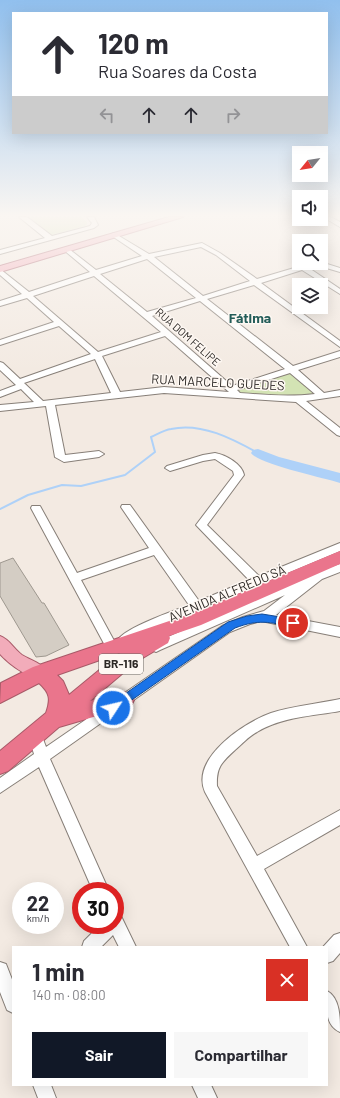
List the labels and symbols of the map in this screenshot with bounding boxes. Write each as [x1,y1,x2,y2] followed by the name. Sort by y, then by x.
[292,146,328,182] north arrow
[153,305,224,368] street label: RUA DOM FELIPE
[229,309,271,326] district label: Fátima
[151,371,285,393] street label: RUA MARCELO GUEDES
[166,561,288,625] street label: AVENIDA ALFREDO SÁ
[276,606,310,640] pin
[99,654,143,674] road number: BR-116
[92,687,134,729] position arrow
[72,882,124,934] speed limit sign: 30

